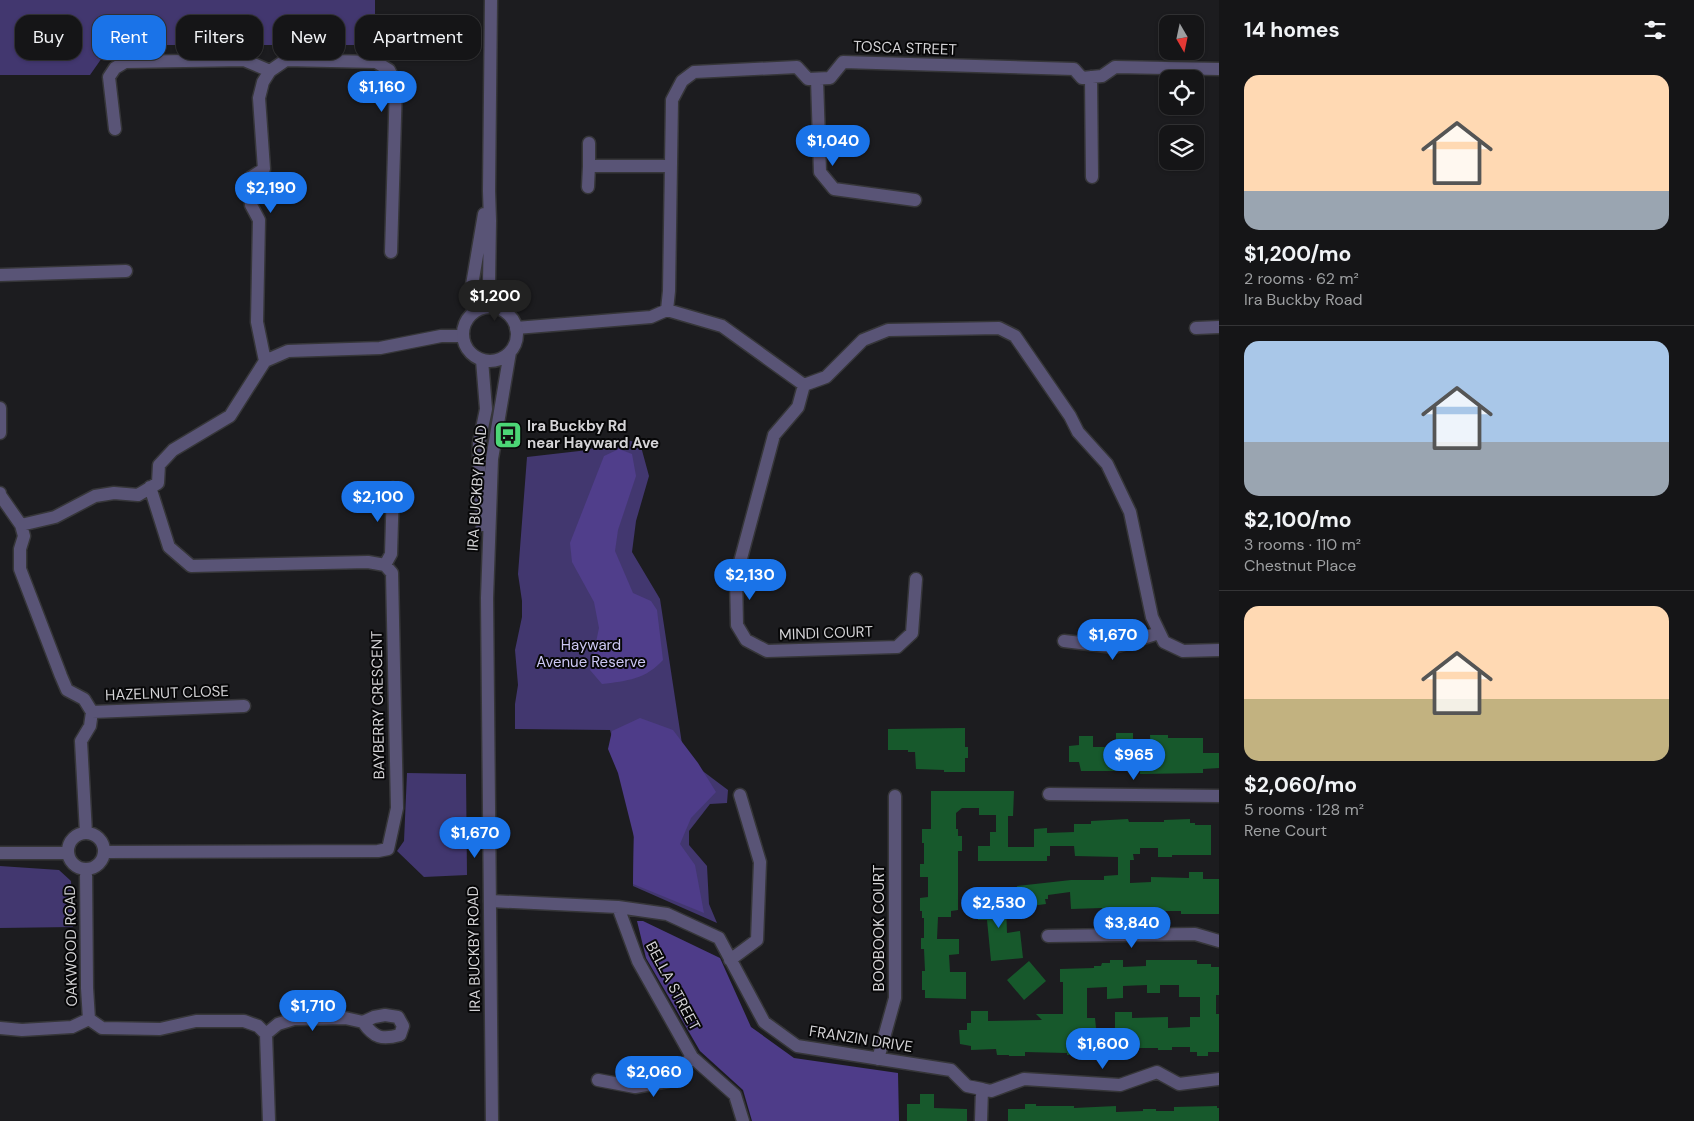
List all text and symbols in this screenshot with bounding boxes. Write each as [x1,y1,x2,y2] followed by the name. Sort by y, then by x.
[15,15,82,60] chip: Buy
[92,15,166,60] chip: Rent
[176,15,263,60] chip: Filters
[273,15,345,60] chip: New
[355,15,481,60] chip: Apartment
[1159,15,1204,60] north arrow
[1159,15,1204,170] map controls
[1244,16,1340,44] text: 14 homes
[1641,16,1669,44] icon: filters
[853,36,957,60] street label: TOSCA STREET
[341,70,423,113] pin: $1,160
[1159,70,1204,115] button: locate
[359,76,405,97] text: $1,160
[1412,108,1502,198] icon: home
[792,124,874,167] pin: $1,040
[1159,125,1204,170] button: layers
[807,130,859,151] text: $1,040
[230,172,312,214] pin: $2,190
[246,177,296,198] text: $2,190
[1244,240,1351,268] text: $1,200/mo
[1244,268,1359,289] text: 2 rooms · 62 m²
[454,280,536,322] pin: $1,200
[469,285,521,306] text: $1,200
[1244,289,1362,310] text: Ira Buckby Road
[1412,373,1502,463] icon: home
[527,416,659,453] place label: Ira Buckby Rd near Hayward Ave
[493,420,523,450] bus stop icon: Ira Buckby Rd near Hayward Ave
[463,424,491,552] street label: IRA BUCKBY ROAD
[337,480,419,523] pin: $2,100
[352,486,404,507] text: $2,100
[1244,506,1351,534] text: $2,100/mo
[1244,534,1361,555] text: 3 rooms · 110 m²
[1244,555,1356,576] text: Chestnut Place
[709,558,791,601] pin: $2,130
[725,564,775,585] text: $2,130
[1072,618,1154,661] pin: $1,670
[779,621,873,645] street label: MINDI COURT
[1088,624,1138,645] text: $1,670
[367,630,389,780] street label: BAYBERRY CRESCENT
[536,635,646,672] park label: Hayward Avenue Reserve
[1412,638,1502,728] icon: home
[105,681,229,705] street label: HAZELNUT CLOSE
[1104,738,1164,781] pin: $965
[1114,744,1154,765] text: $965
[1244,771,1357,799] text: $2,060/mo
[1244,799,1364,820] text: 5 rooms · 128 m²
[434,816,516,859] pin: $1,670
[1244,820,1327,841] text: Rene Court
[450,822,500,843] text: $1,670
[869,865,889,991] street label: BOOBOOK COURT
[60,885,82,1007] street label: OAKWOOD ROAD
[463,886,485,1012] street label: IRA BUCKBY ROAD
[958,886,1040,929] pin: $2,530
[972,892,1026,913] text: $2,530
[1091,906,1173,949] pin: $3,840
[1104,912,1160,933] text: $3,840
[641,938,705,1034] street label: BELLA STREET
[272,990,354,1032] pin: $1,710
[290,995,336,1016] text: $1,710
[808,1021,914,1057] street label: FRANZIN DRIVE
[1062,1028,1144,1070] pin: $1,600
[1077,1033,1129,1054] text: $1,600
[613,1056,695,1098] pin: $2,060
[626,1061,682,1082] text: $2,060

